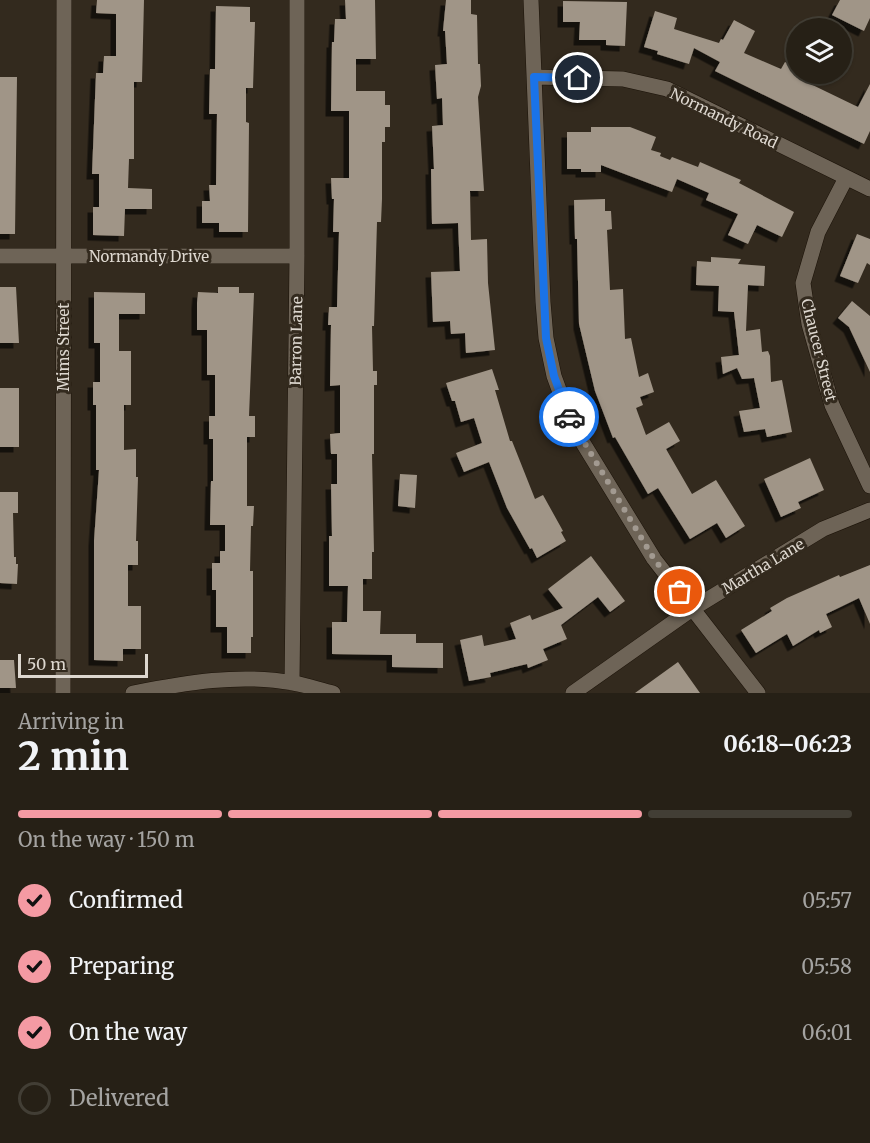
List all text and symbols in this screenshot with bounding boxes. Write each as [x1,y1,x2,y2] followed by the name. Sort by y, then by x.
[786,18,852,84] map controls
[786,18,852,84] button: layers
[552,52,603,103] pin
[561,61,594,94] icon: home
[667,84,781,152] street label: Normandy Road
[89,247,209,266] street label: Normandy Drive
[286,296,306,386] street label: Barron Lane
[797,297,841,404] street label: Chaucer Street
[54,303,73,391] street label: Mims Street
[539,387,599,447] courier
[553,401,586,434] icon: car
[718,534,808,598] street label: Martha Lane
[654,566,705,617] pin
[663,575,696,608] icon: bag
[18,651,148,678] scale bar
[27,654,66,674] text: 50 m
[18,709,124,734] text: Arriving in
[723,730,852,758] text: 06:18–06:23
[18,732,129,781] text: 2 min
[18,827,195,852] text: On the way · 150 m
[18,884,51,917] icon: check
[69,886,183,914] text: Confirmed
[802,888,852,913] text: 05:57
[18,950,51,983] icon: check
[69,952,174,980] text: Preparing
[801,954,852,979] text: 05:58
[18,1016,51,1049] icon: check
[69,1018,187,1046] text: On the way
[802,1020,852,1045] text: 06:01
[69,1084,169,1112] text: Delivered

